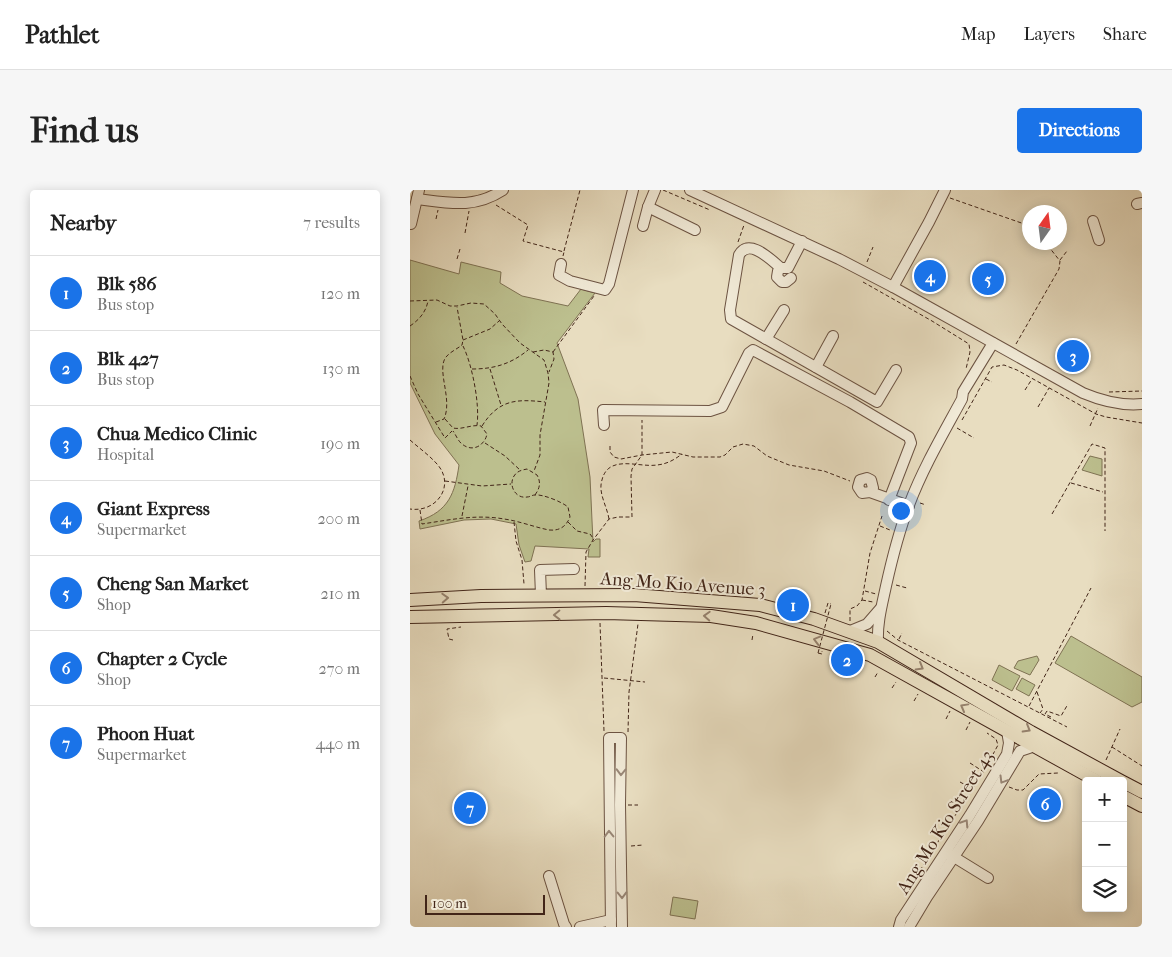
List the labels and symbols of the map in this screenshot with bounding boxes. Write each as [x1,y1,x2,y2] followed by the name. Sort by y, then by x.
[1022,205,1067,250] north arrow
[914,257,946,295] pin: 4
[972,260,1004,298] pin: 5
[1057,337,1089,375] pin: 3
[888,498,914,524] your location
[599,568,766,601] street label: Ang Mo Kio Avenue 3
[777,586,809,624] pin: 1
[442,593,450,604] one-way arrow
[553,609,561,620] one-way arrow
[703,611,711,622] one-way arrow
[813,635,821,646] one-way arrow
[831,641,863,679] pin: 2
[915,660,924,670] one-way arrow
[960,703,969,713] one-way arrow
[1021,723,1030,733] one-way arrow
[892,747,998,899] street label: Ang Mo Kio Street 43
[616,768,626,776] one-way arrow
[1000,774,1010,783] one-way arrow
[1029,785,1061,823] pin: 6
[454,789,486,827] pin: 7
[958,819,968,828] one-way arrow
[604,830,614,838] one-way arrow
[616,891,627,899] one-way arrow
[425,892,545,915] scale bar

